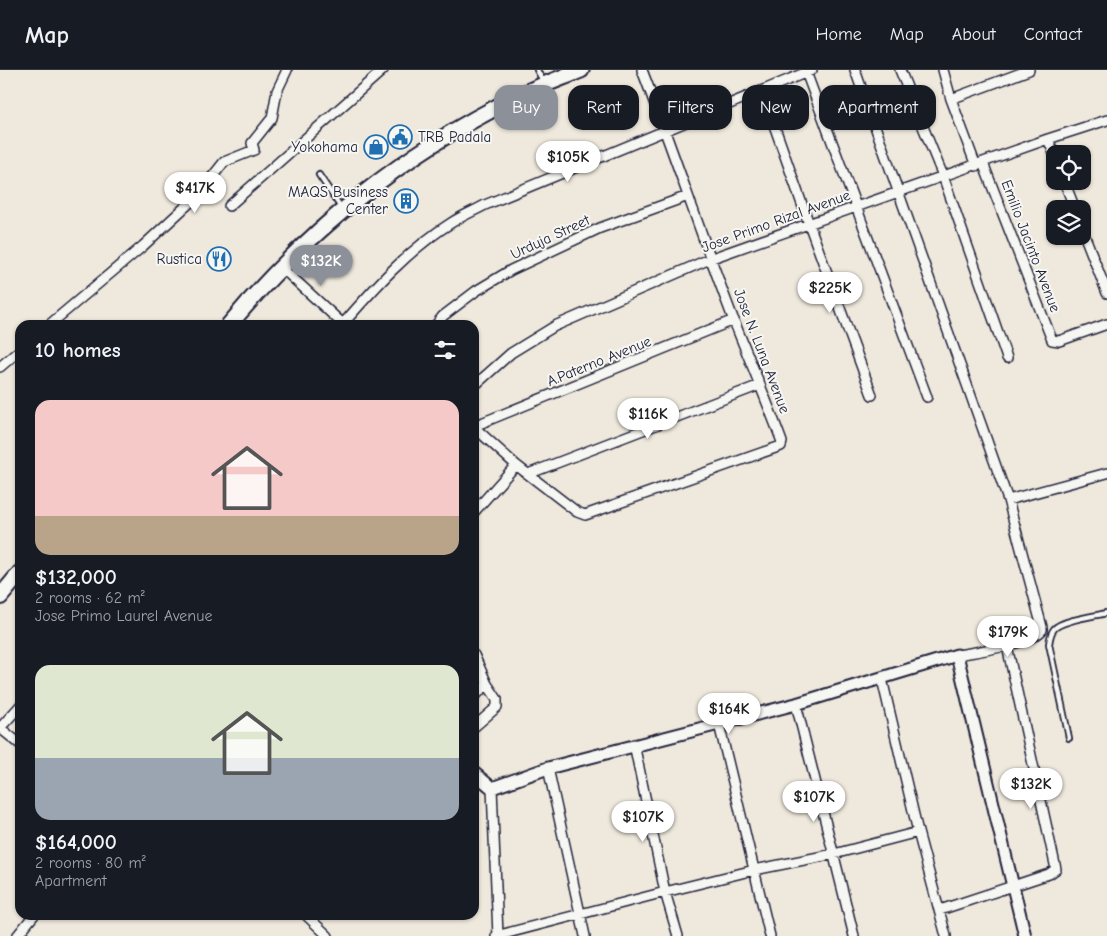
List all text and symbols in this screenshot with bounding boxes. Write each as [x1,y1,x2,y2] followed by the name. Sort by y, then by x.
[25,21,69,49] text: Map
[815,24,862,45] text: Home
[890,24,924,45] text: Map
[952,24,996,45] text: About
[1024,24,1082,45] text: Contact
[494,85,558,130] chip: Buy
[568,85,639,130] chip: Rent
[649,85,732,130] chip: Filters
[742,85,809,130] chip: New
[819,85,936,130] chip: Apartment
[387,124,413,150] public building icon: TRB Padala
[418,128,491,146] place label: TRB Padala
[363,134,389,160] shop icon: Yokohama
[291,138,358,156] place label: Yokohama
[533,140,603,183] pin: $105K
[1046,145,1091,245] map controls
[1046,145,1091,190] button: locate
[547,148,589,166] text: $105K
[160,172,230,214] pin: $417K
[997,177,1065,315] street label: Emilio Jacinto Avenue
[175,179,215,197] text: $417K
[288,183,388,218] place label: MAQS Business Center
[699,186,853,256] street label: Jose Primo Rizal Avenue
[393,188,419,214] building icon: MAQS Business Center
[1046,200,1091,245] button: layers
[508,211,593,263] street label: Urduja Street
[286,244,356,287] pin: $132K
[206,246,232,272] restaurant icon: Rustica
[156,250,202,268] place label: Rustica
[301,252,341,270] text: $132K
[795,272,865,314] pin: $225K
[808,279,852,297] text: $225K
[730,286,794,416] street label: Jose N. Luna Avenue
[544,332,654,390] street label: A.Paterno Avenue
[431,336,459,364] icon: filters
[35,338,121,362] text: 10 homes
[613,398,683,440] pin: $116K
[628,405,668,423] text: $116K
[202,433,292,523] icon: home
[35,565,117,589] text: $132,000
[35,589,145,607] text: 2 rooms · 62 m²
[35,607,212,625] text: Jose Primo Laurel Avenue
[973,616,1043,658] pin: $179K
[988,623,1028,641] text: $179K
[694,692,764,735] pin: $164K
[202,698,292,788] icon: home
[709,700,749,718] text: $164K
[996,768,1066,810] pin: $132K
[1011,775,1051,793] text: $132K
[779,780,849,823] pin: $107K
[793,788,835,806] text: $107K
[608,800,678,843] pin: $107K
[622,808,664,826] text: $107K
[35,830,117,854] text: $164,000
[35,854,146,872] text: 2 rooms · 80 m²
[35,872,107,890] text: Apartment

